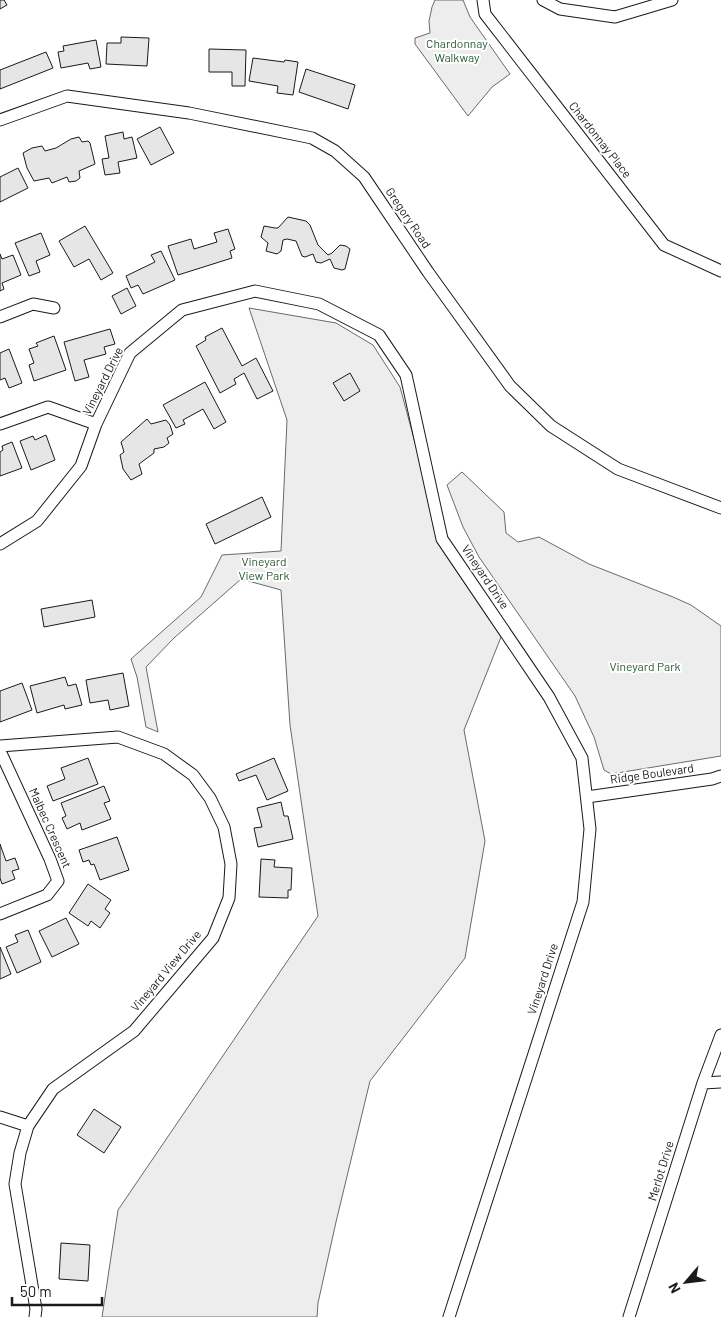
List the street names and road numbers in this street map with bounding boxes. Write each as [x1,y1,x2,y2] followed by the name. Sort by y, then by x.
[567,99,635,180] street label: Chardonnay Place
[383,184,434,250] street label: Gregory Road
[79,344,125,417] street label: Vineyard Drive
[459,542,512,611] street label: Vineyard Drive
[609,760,695,786] street label: Ridge Boulevard
[27,785,75,870] street label: Malbec Crescent
[127,927,203,1014] street label: Vineyard View Drive
[524,941,560,1016] street label: Vineyard Drive
[644,1139,676,1202] street label: Merlot Drive

